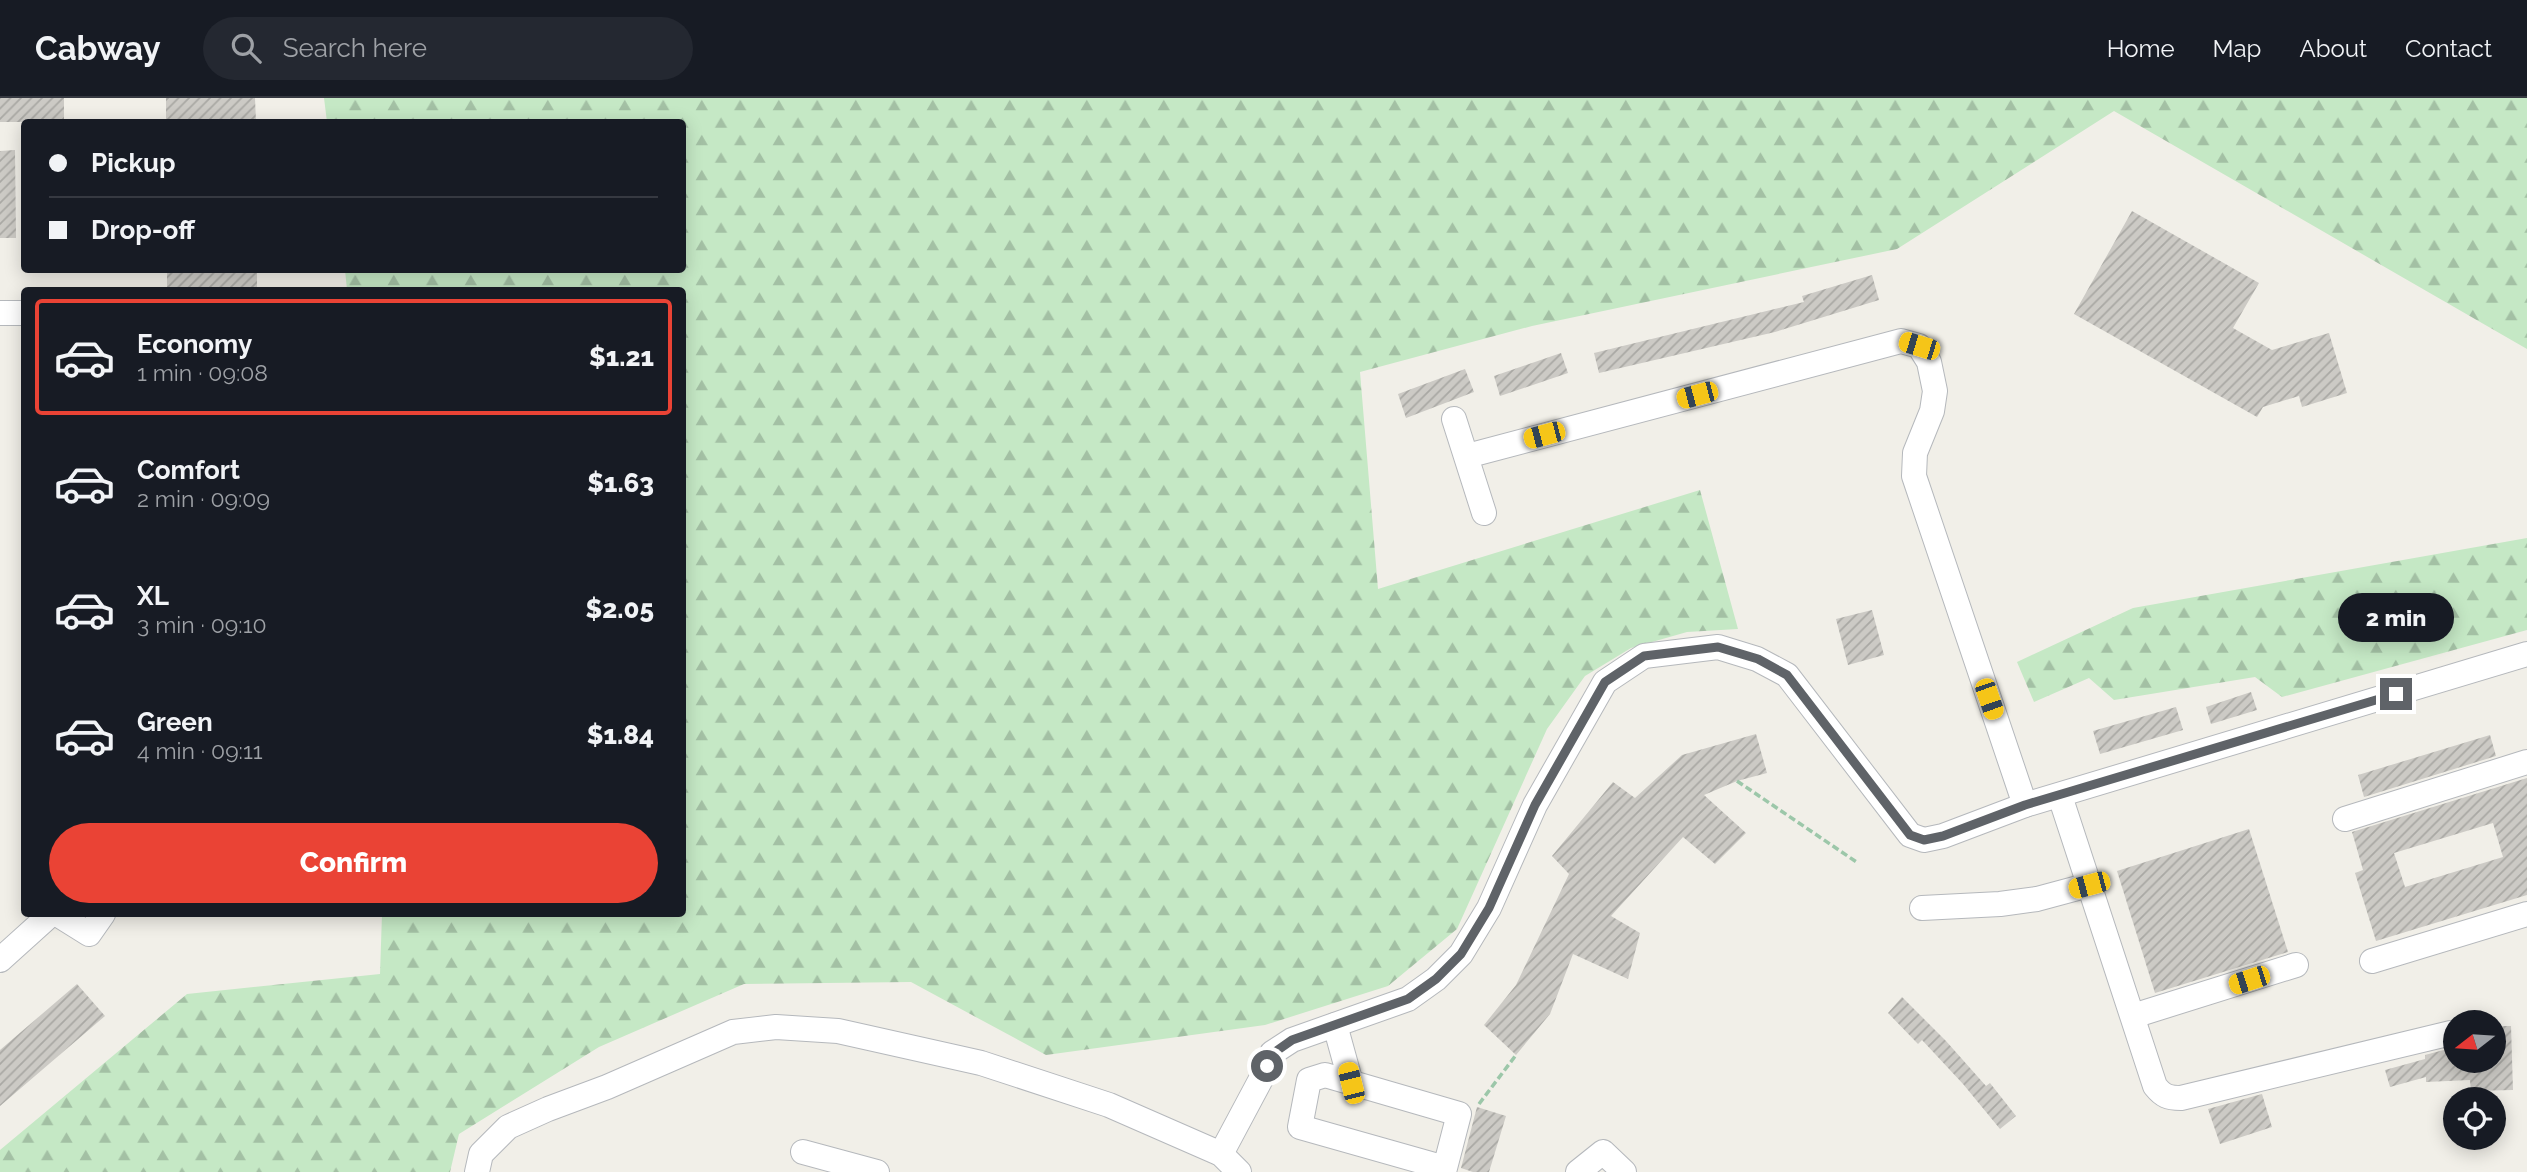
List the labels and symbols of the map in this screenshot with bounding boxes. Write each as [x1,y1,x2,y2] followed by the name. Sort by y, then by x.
[1896,330,1943,362] car
[1674,379,1721,411] car
[1521,419,1568,451] car
[2338,592,2454,642] callout: 2 min
[1973,676,2006,722] car
[2380,678,2412,710] route end
[2066,869,2113,901] car
[2226,964,2273,996] car
[2443,1010,2506,1073] north arrow
[1251,1050,1283,1082] route start
[1336,1060,1367,1106] car

